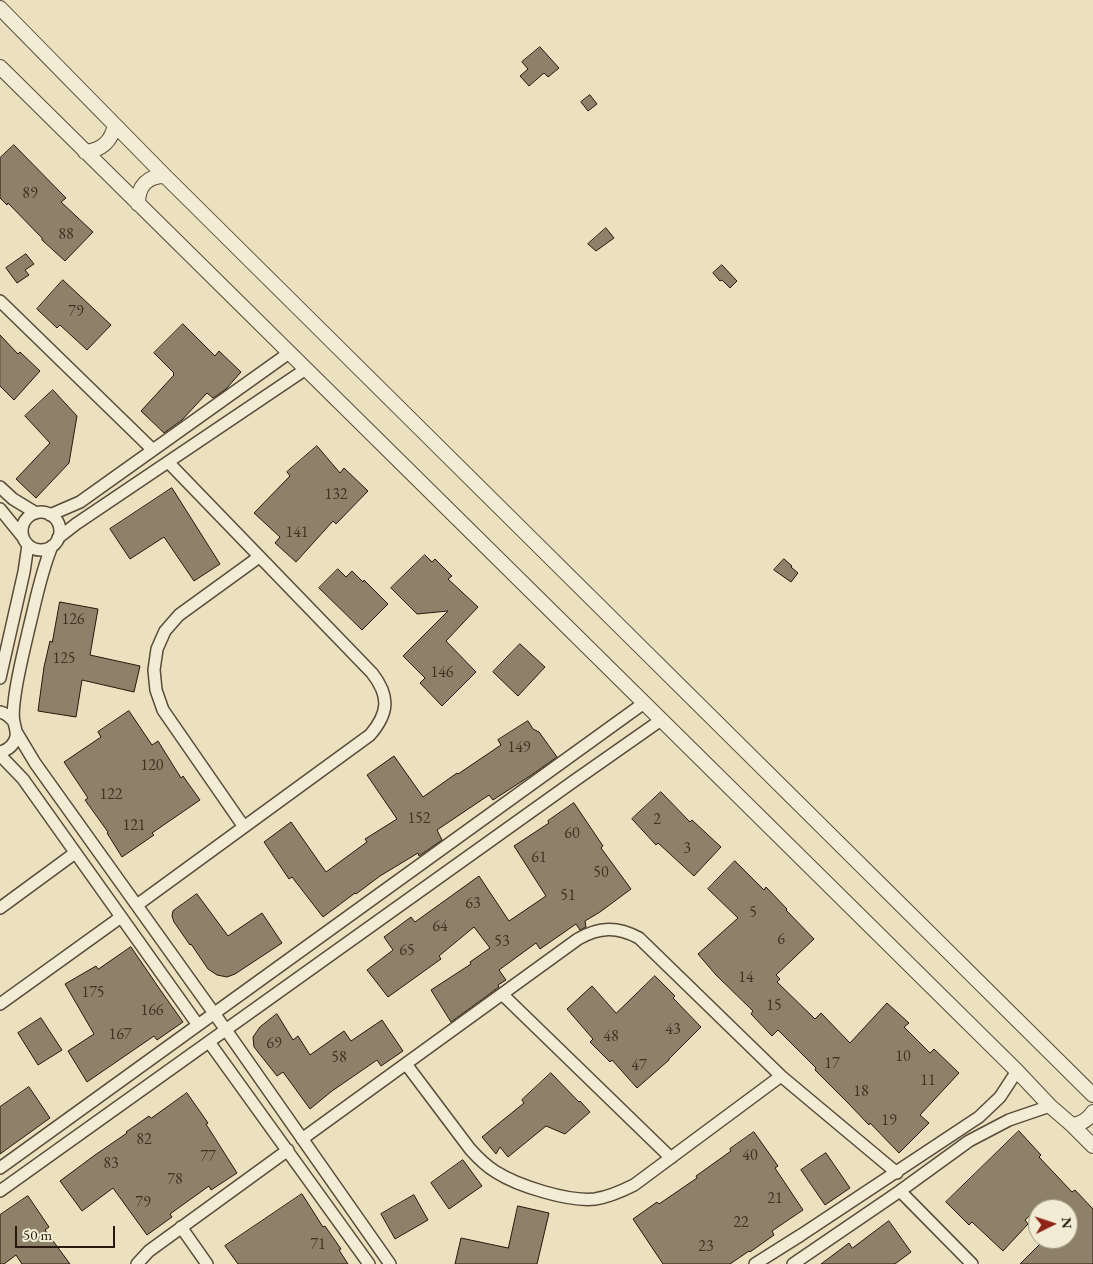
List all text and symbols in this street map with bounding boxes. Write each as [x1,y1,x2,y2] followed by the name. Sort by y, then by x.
[22,184,38,204] house number: 89
[58,225,74,245] house number: 88
[68,302,84,322] house number: 79
[324,485,348,505] house number: 132
[285,523,309,543] house number: 141
[61,610,85,630] house number: 126
[52,649,76,669] house number: 125
[430,663,454,683] house number: 146
[507,738,531,758] house number: 149
[140,756,164,776] house number: 120
[99,785,123,805] house number: 122
[407,809,431,829] house number: 152
[653,810,661,830] house number: 2
[122,816,146,836] house number: 121
[564,824,580,844] house number: 60
[683,839,691,859] house number: 3
[531,848,547,868] house number: 61
[593,863,609,883] house number: 50
[560,886,576,906] house number: 51
[465,894,481,914] house number: 63
[749,903,757,923] house number: 5
[432,917,448,937] house number: 64
[777,930,785,950] house number: 6
[494,932,510,952] house number: 53
[399,941,415,961] house number: 65
[738,968,754,988] house number: 14
[81,983,105,1003] house number: 175
[766,996,782,1016] house number: 15
[140,1001,164,1021] house number: 166
[665,1020,681,1040] house number: 43
[108,1025,132,1045] house number: 167
[603,1027,619,1047] house number: 48
[266,1034,282,1054] house number: 69
[895,1047,911,1067] house number: 10
[331,1048,347,1068] house number: 58
[824,1054,840,1074] house number: 17
[631,1056,647,1076] house number: 47
[920,1071,936,1091] house number: 11
[853,1082,869,1102] house number: 18
[881,1111,897,1131] house number: 19
[136,1130,152,1150] house number: 82
[742,1146,758,1166] house number: 40
[200,1147,216,1167] house number: 77
[103,1154,119,1174] house number: 83
[167,1170,183,1190] house number: 78
[767,1189,783,1209] house number: 21
[135,1193,151,1213] house number: 79
[1028,1199,1078,1249] north arrow
[733,1213,749,1233] house number: 22
[18,1216,118,1248] scale bar
[1058,1217,1076,1229] text: N
[23,1225,52,1244] text: 50 m
[310,1235,326,1255] house number: 71
[698,1237,714,1257] house number: 23

